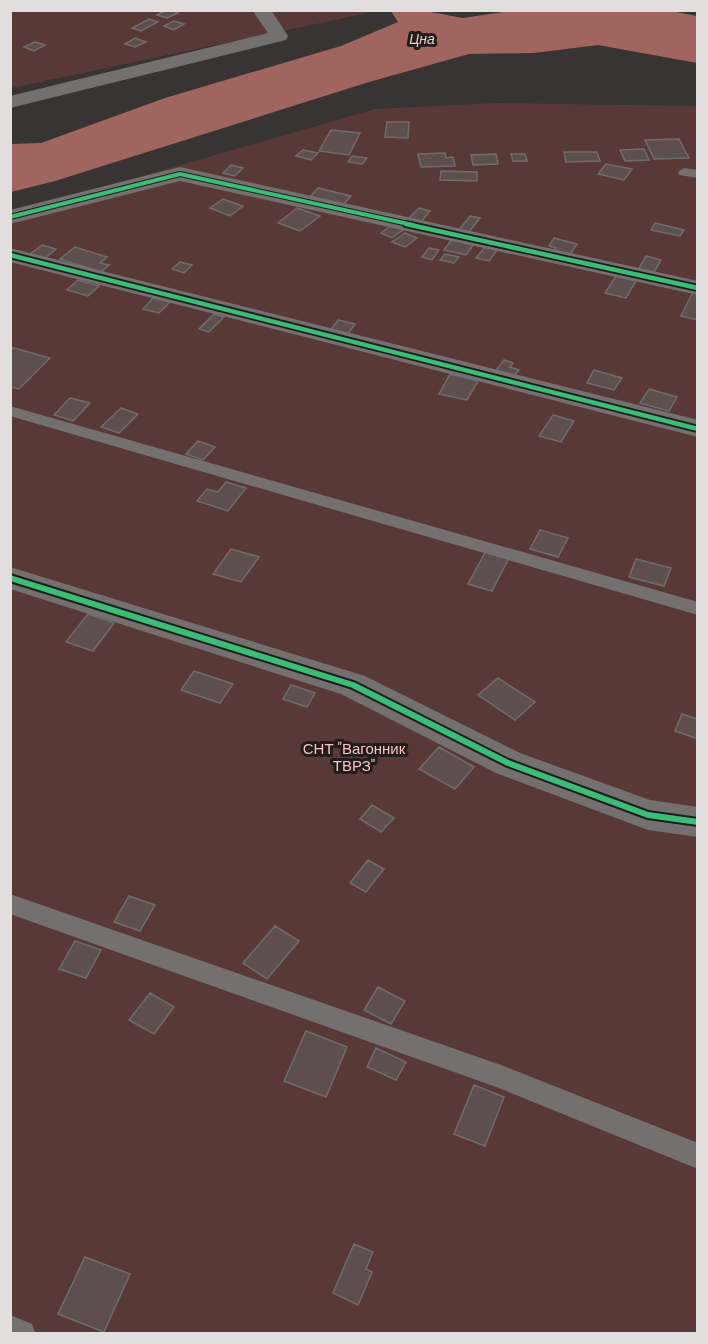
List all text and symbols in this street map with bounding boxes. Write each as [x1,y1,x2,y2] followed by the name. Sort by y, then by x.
[409,30,435,48] water label: Цна
[303,739,406,776] park label: СНТ "Вагонник ТВРЗ"

